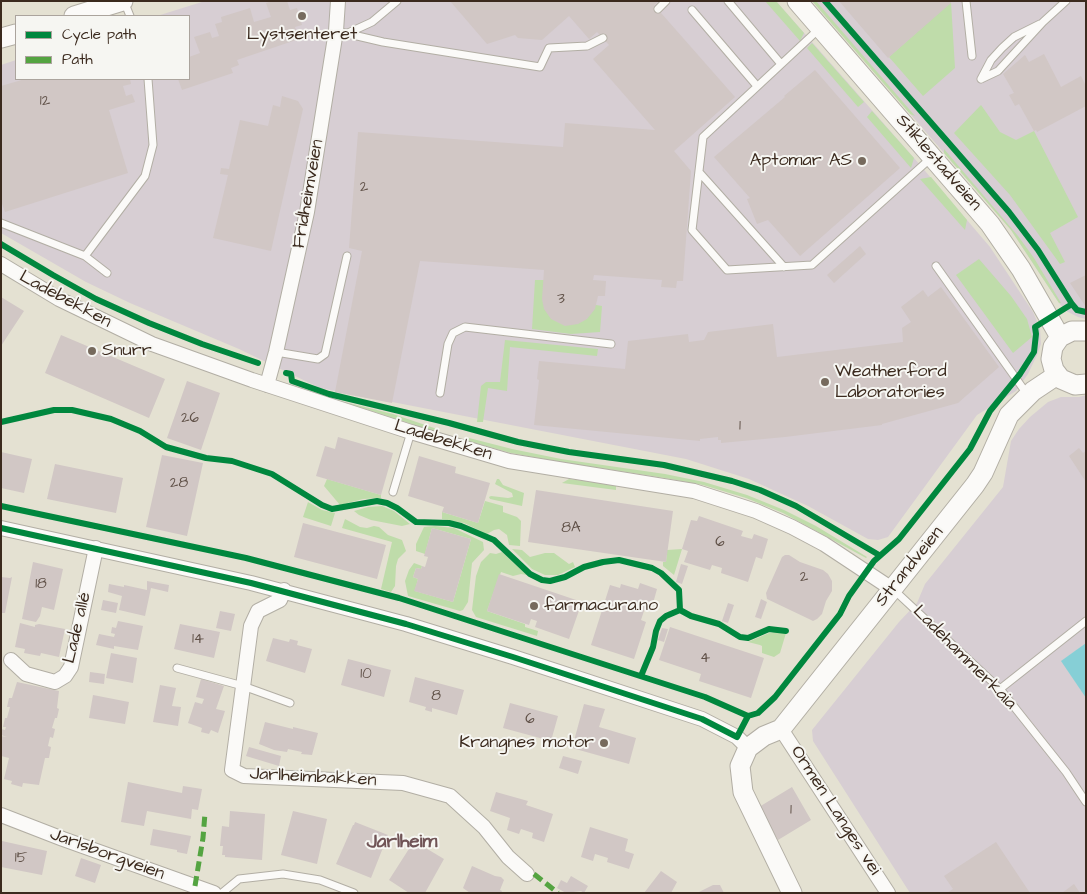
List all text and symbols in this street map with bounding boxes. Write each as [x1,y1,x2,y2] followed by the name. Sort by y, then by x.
[296,10,308,22] marker: Lystsenteret
[15,15,190,80] legend
[62,24,136,45] text: Cycle path
[247,24,357,46] place label: Lystsenteret
[62,49,93,70] text: Path
[40,93,50,111] house number: 12
[890,110,986,216] street label: Stiklestadveien
[289,138,329,250] street label: Fridheimveien
[750,150,852,172] place label: Aptomar AS
[856,155,868,167] marker: Aptomar AS
[360,179,368,197] house number: 2
[15,267,115,333] street label: Ladebekken
[557,291,565,309] house number: 3
[102,340,152,362] place label: Snurr
[86,345,98,357] marker: Snurr
[835,361,947,404] place label: Weatherford Laboratories
[819,376,831,388] marker: Weatherford Laboratories
[181,410,199,428] house number: 26
[391,416,495,466] street label: Ladebekken
[739,418,741,436] house number: 1
[170,475,188,493] house number: 28
[561,520,581,538] house number: 8A
[871,523,949,611] street label: Strandveien
[715,534,725,552] house number: 6
[800,569,808,587] house number: 2
[35,576,47,594] house number: 18
[59,590,97,666] street label: Lade allé
[544,595,658,617] place label: farmacura.no
[528,600,540,612] marker: farmacura.no
[907,601,1021,715] street label: Ladehammerkaia
[192,631,204,649] house number: 14
[700,650,710,668] house number: 4
[360,666,372,684] house number: 10
[431,688,441,706] house number: 8
[525,711,535,729] house number: 6
[459,732,594,754] place label: Krangnes motor
[598,737,610,749] marker: Krangnes motor
[785,742,885,880] street label: Ormen Langes vei
[249,764,377,792] street label: Jarlheimbakken
[790,802,792,820] house number: 1
[47,824,167,886] street label: Jarlsborgveien
[367,832,437,854] district label: Jarlheim
[15,850,27,868] house number: 15

